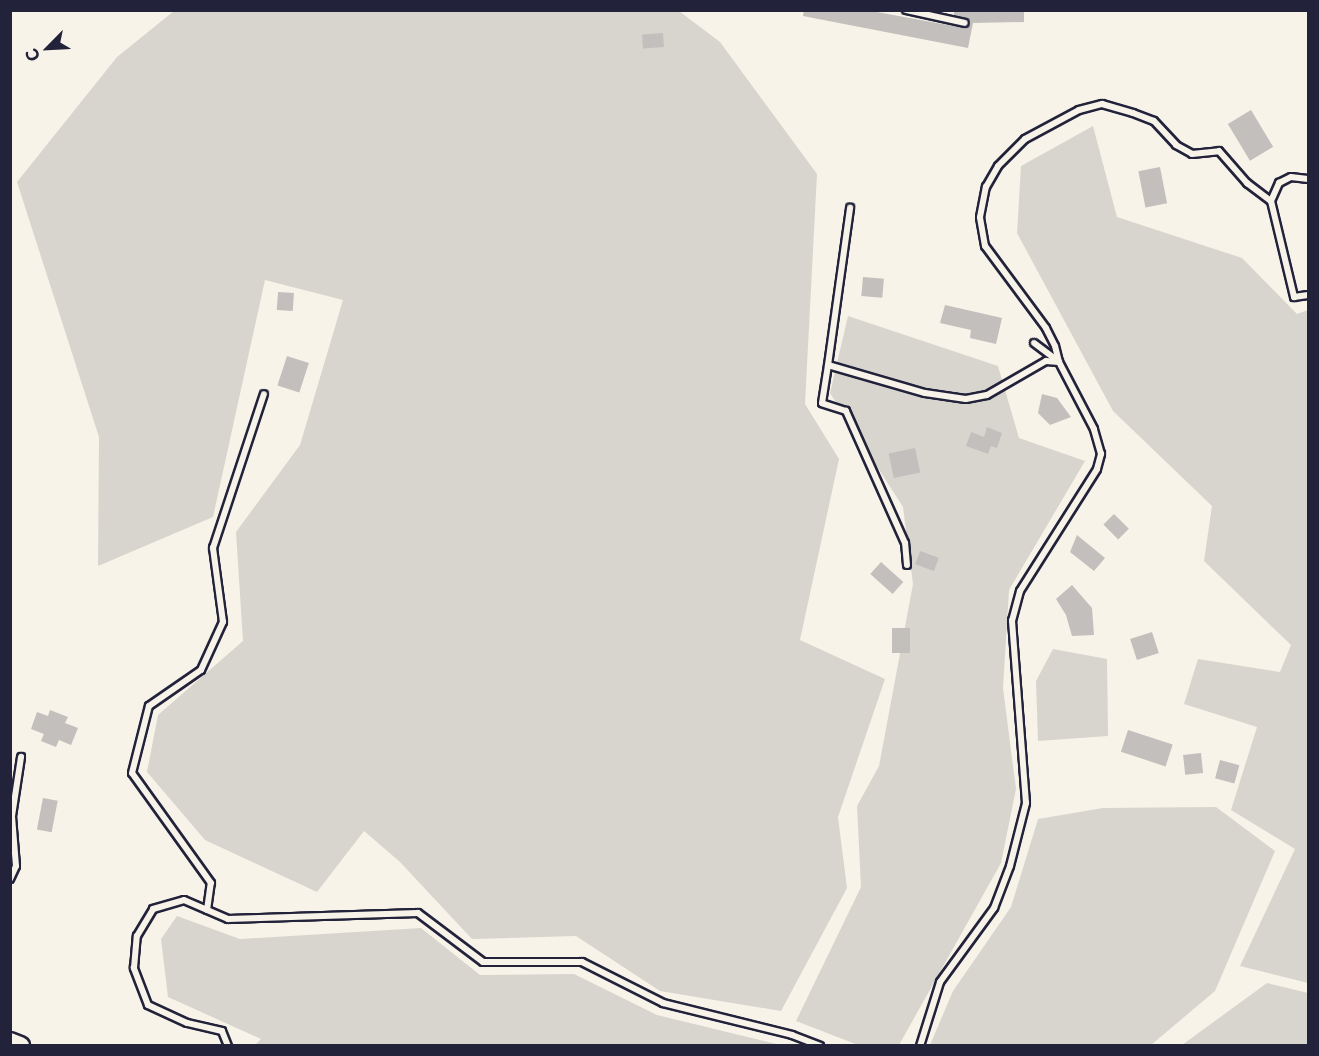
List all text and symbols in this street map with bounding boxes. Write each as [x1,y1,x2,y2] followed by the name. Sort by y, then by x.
[18,18,78,78] north arrow
[18,45,45,66] text: С

